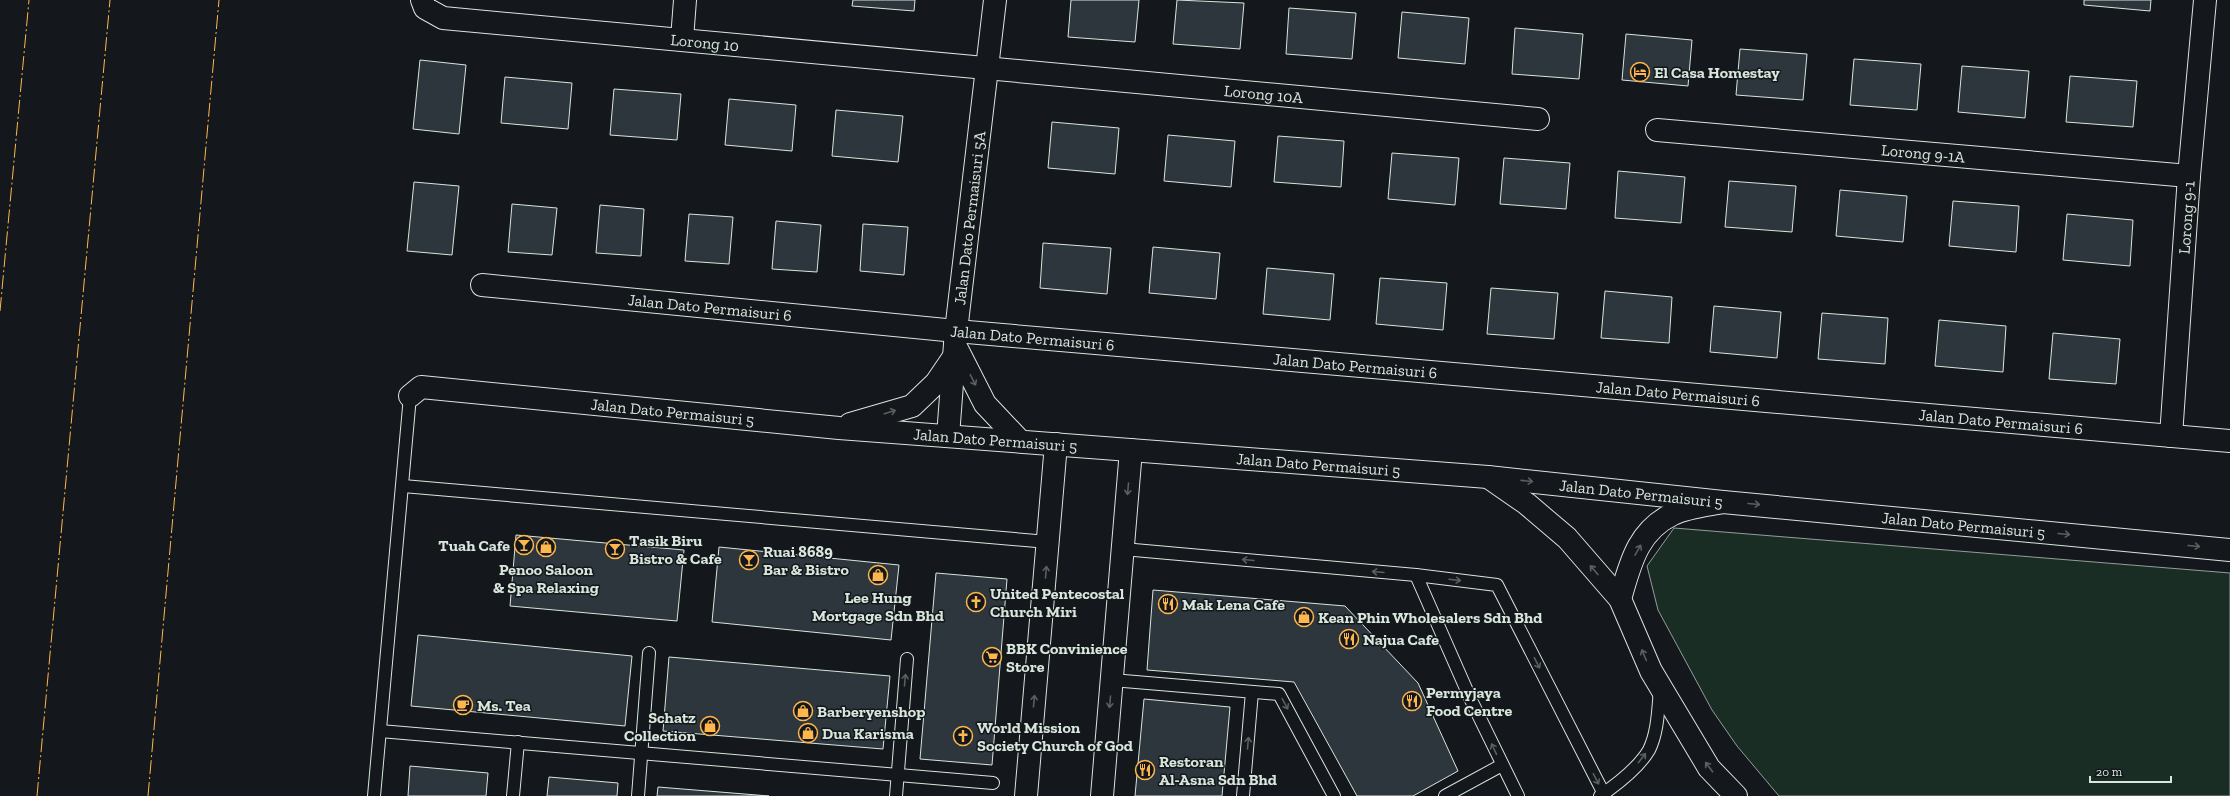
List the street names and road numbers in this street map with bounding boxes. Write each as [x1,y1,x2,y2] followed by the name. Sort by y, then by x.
[670,30,740,55] street label: Lorong 10
[1223,81,1304,107] street label: Lorong 10A
[950,130,990,306] street label: Jalan Dato Permaisuri 5A
[1880,140,1966,167] street label: Lorong 9-1A
[2175,180,2199,255] street label: Lorong 9-1
[627,290,793,325] street label: Jalan Dato Permaisuri 6
[950,322,1115,355] street label: Jalan Dato Permaisuri 6
[1272,349,1438,383] street label: Jalan Dato Permaisuri 6
[1595,377,1761,410] street label: Jalan Dato Permaisuri 6
[590,395,755,430] street label: Jalan Dato Permaisuri 5
[1918,405,2084,438] street label: Jalan Dato Permaisuri 6
[913,425,1078,456] street label: Jalan Dato Permaisuri 5
[1236,449,1401,480] street label: Jalan Dato Permaisuri 5
[1558,476,1724,512] street label: Jalan Dato Permaisuri 5
[1881,508,2046,542] street label: Jalan Dato Permaisuri 5

